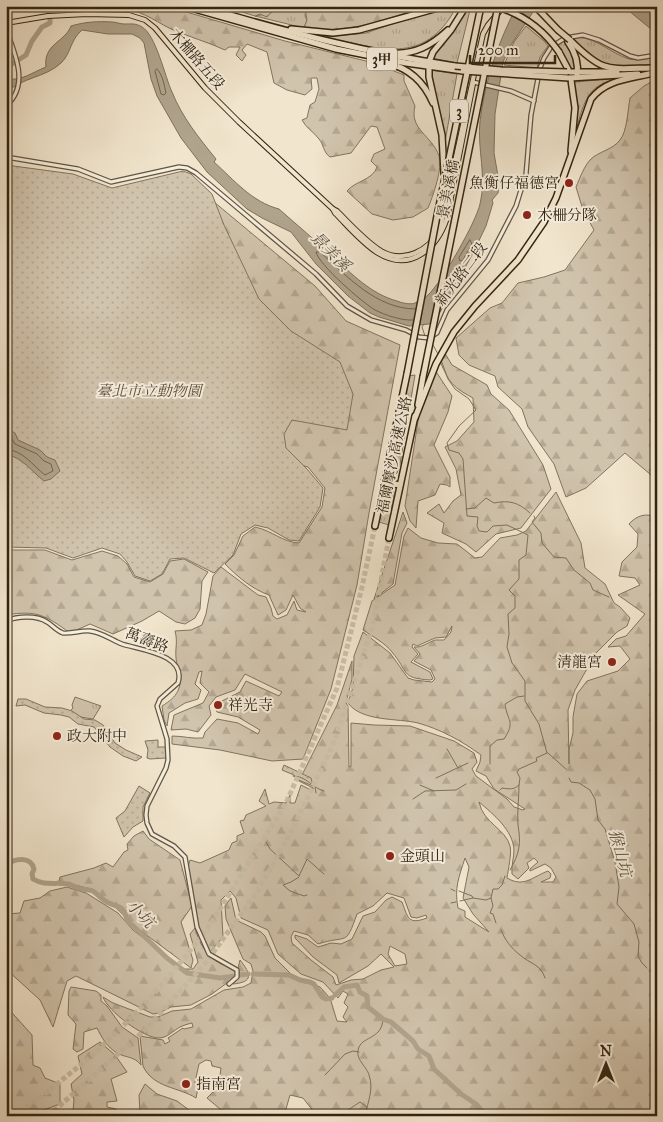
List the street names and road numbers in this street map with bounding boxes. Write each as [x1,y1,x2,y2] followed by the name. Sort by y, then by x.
[166,25,228,93] street label: 木柵路五段
[367,48,397,70] road number: 3甲
[450,100,468,122] road number: 3
[433,158,463,220] street label: 景美溪橋
[431,239,491,309] street label: 新光路二段
[373,394,415,516] street label: 福爾摩沙高速公路
[123,624,171,656] street label: 萬壽路

